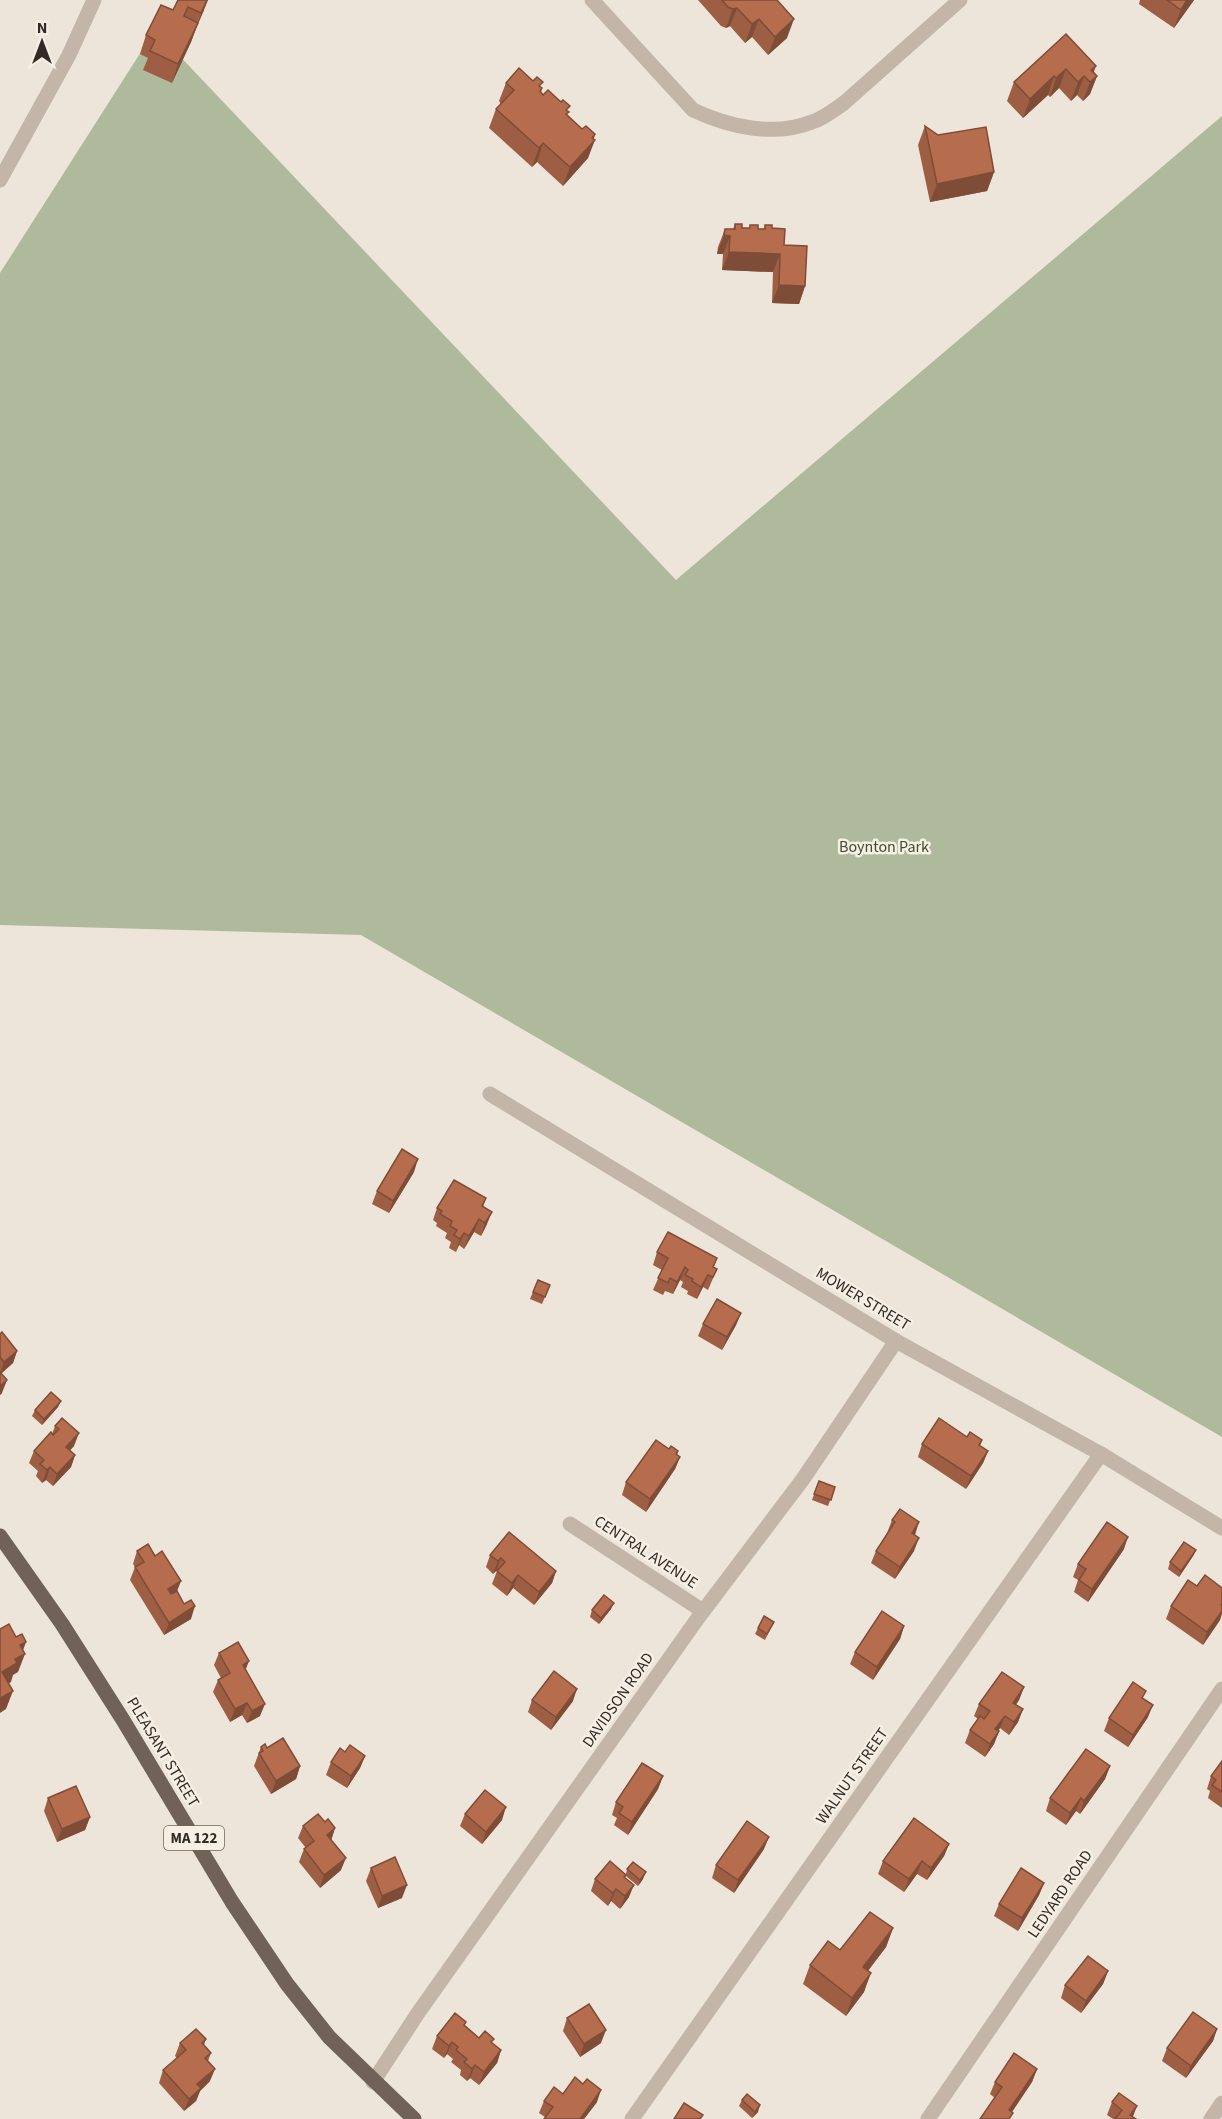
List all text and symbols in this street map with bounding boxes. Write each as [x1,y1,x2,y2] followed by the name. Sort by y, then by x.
[12,12,72,72] north arrow
[37,17,47,39] text: N
[839,836,929,858] park label: Boynton Park
[812,1262,915,1336] street label: MOWER STREET
[590,1510,702,1594] street label: CENTRAL AVENUE
[577,1648,659,1752] street label: DAVIDSON ROAD
[121,1693,205,1811] street label: PLEASANT STREET
[811,1723,894,1829] street label: WALNUT STREET
[164,1826,224,1850] road number: MA 122
[1022,1845,1098,1942] street label: LEDYARD ROAD

